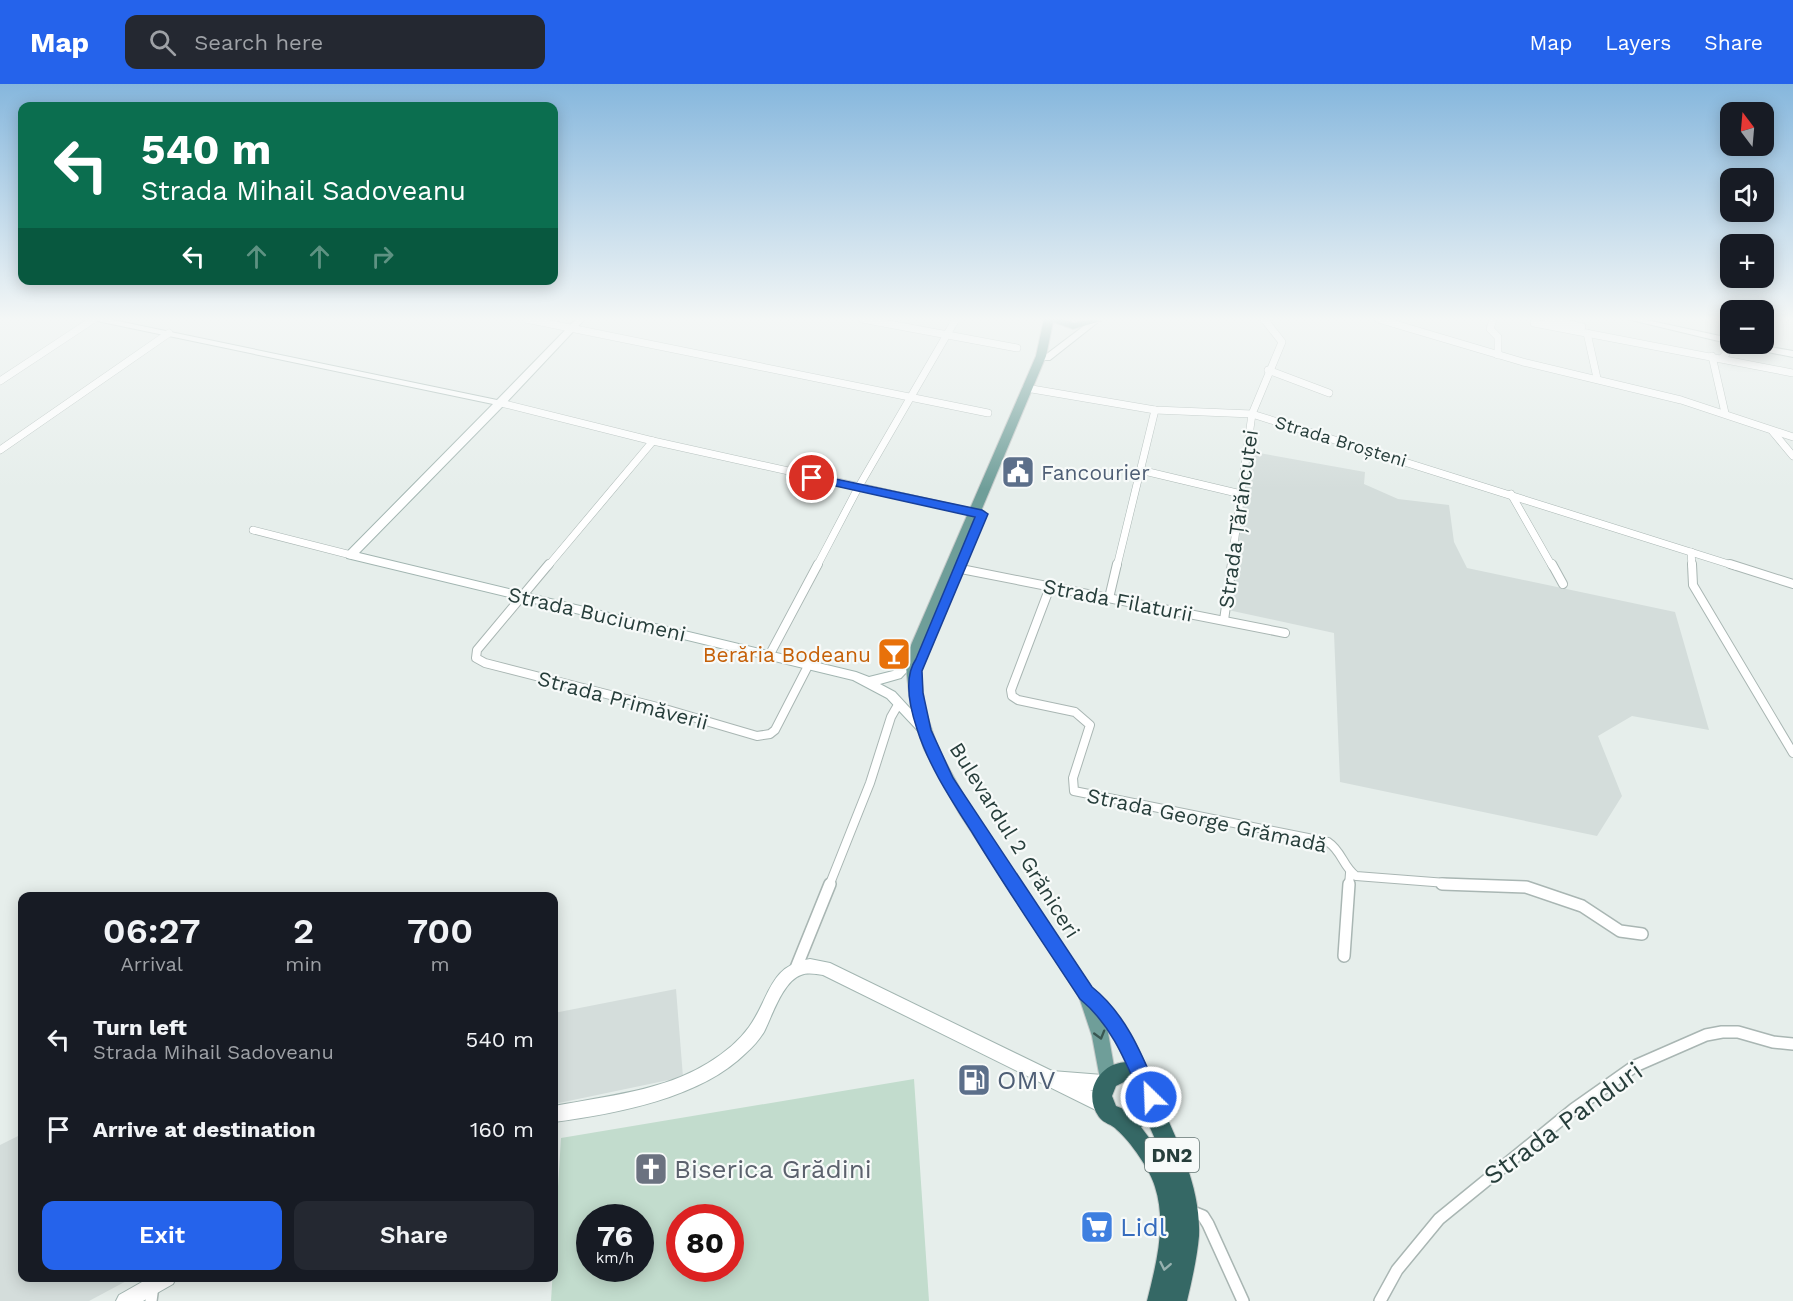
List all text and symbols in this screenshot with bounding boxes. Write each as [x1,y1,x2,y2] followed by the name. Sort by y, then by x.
[125,15,545,69] search box
[30,26,89,59] text: Map
[146,26,179,59] icon: search
[194,30,323,55] text: Search here
[1529,30,1572,55] text: Map
[1605,30,1671,55] text: Layers
[1704,30,1763,55] text: Share
[1720,102,1774,156] north arrow
[1720,102,1774,354] map controls
[141,125,271,174] text: 540 m
[42,126,120,204] icon: left
[1720,168,1774,222] button: sound
[141,175,466,207] text: Strada Mihail Sadoveanu
[1720,234,1774,288] button: +
[177,240,210,273] icon: left
[240,240,273,273] icon: ahead
[303,240,336,273] icon: ahead
[366,240,399,273] icon: right
[1720,300,1774,354] button: −
[1273,411,1409,471] street label: Strada Broșteni
[1213,428,1263,610] street label: Strada Țărăncuței
[786,452,837,503] pin
[1000,454,1036,490] public building icon: Fancourier
[1041,460,1150,485] place label: Fancourier
[795,461,828,494] icon: arrive
[1041,573,1195,627] street label: Strada Filaturii
[506,581,688,647] street label: Strada Buciumeni
[876,636,912,672] bar icon: Berăria Bodeanu
[703,642,871,667] place label: Berăria Bodeanu
[535,665,711,735] street label: Strada Primăverii
[945,738,1085,942] street label: Bulevardul 2 Grăniceri
[1085,782,1329,858] street label: Strada George Grămadă
[103,910,200,952] text: 06:27
[293,910,314,952] text: 2
[407,910,473,952] text: 700
[120,952,183,976] text: Arrival
[285,952,322,976] text: min
[431,952,450,976] text: m
[93,1015,187,1040] text: Turn left
[42,1023,75,1056] icon: left
[466,1027,534,1052] text: 540 m
[1093,1029,1105,1040] one-way arrow
[93,1040,334,1064] text: Strada Mihail Sadoveanu
[1478,1056,1648,1190] street label: Strada Panduri
[956,1062,992,1098] fuel station icon: OMV
[997,1065,1056,1095] place label: OMV
[1119,1065,1183,1129] position arrow
[42,1113,75,1146] icon: arrive
[93,1117,316,1142] text: Arrive at destination
[470,1117,534,1142] text: 160 m
[1145,1138,1199,1172] road number: DN2
[633,1151,669,1187] church icon: Biserica Grădini
[674,1154,872,1184] place label: Biserica Grădini
[42,1201,282,1270] button: Exit
[294,1201,534,1270] button: Share
[666,1204,744,1282] speed limit sign: 80
[1079,1209,1115,1245] supermarket icon: Lidl
[1120,1212,1167,1242] place label: Lidl
[597,1218,633,1253] text: 76
[596,1249,634,1267] text: km/h
[1159,1261,1172,1271] one-way arrow

